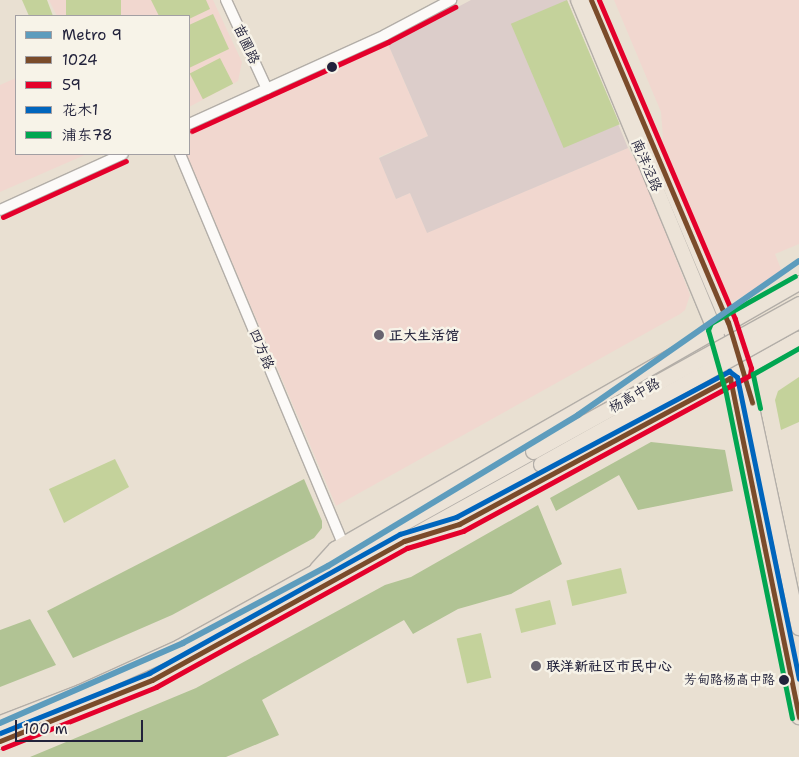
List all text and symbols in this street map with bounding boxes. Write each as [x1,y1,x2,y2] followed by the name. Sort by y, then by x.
[15,15,190,155] legend
[231,21,263,67] street label: 苗圃路
[62,25,122,45] text: Metro 9
[62,50,98,70] text: 1024
[327,62,337,72] unlabelled marker
[62,75,81,95] text: 59
[62,100,98,120] text: 花木1
[62,125,112,145] text: 浦东78
[628,136,666,194] street label: 南洋泾路
[246,326,278,372] street label: 四方路
[389,327,459,343] place label: 正大生活馆
[373,329,385,341] marker: 正大生活馆
[605,374,663,416] street label: 杨高中路
[546,658,672,674] place label: 联洋新社区市民中心
[530,660,542,672] marker: 联洋新社区市民中心
[684,672,775,688] place label: 芳甸路杨高中路
[779,675,789,685] marker: 芳甸路杨高中路
[18,710,145,742] scale bar
[23,719,68,739] text: 100 m

